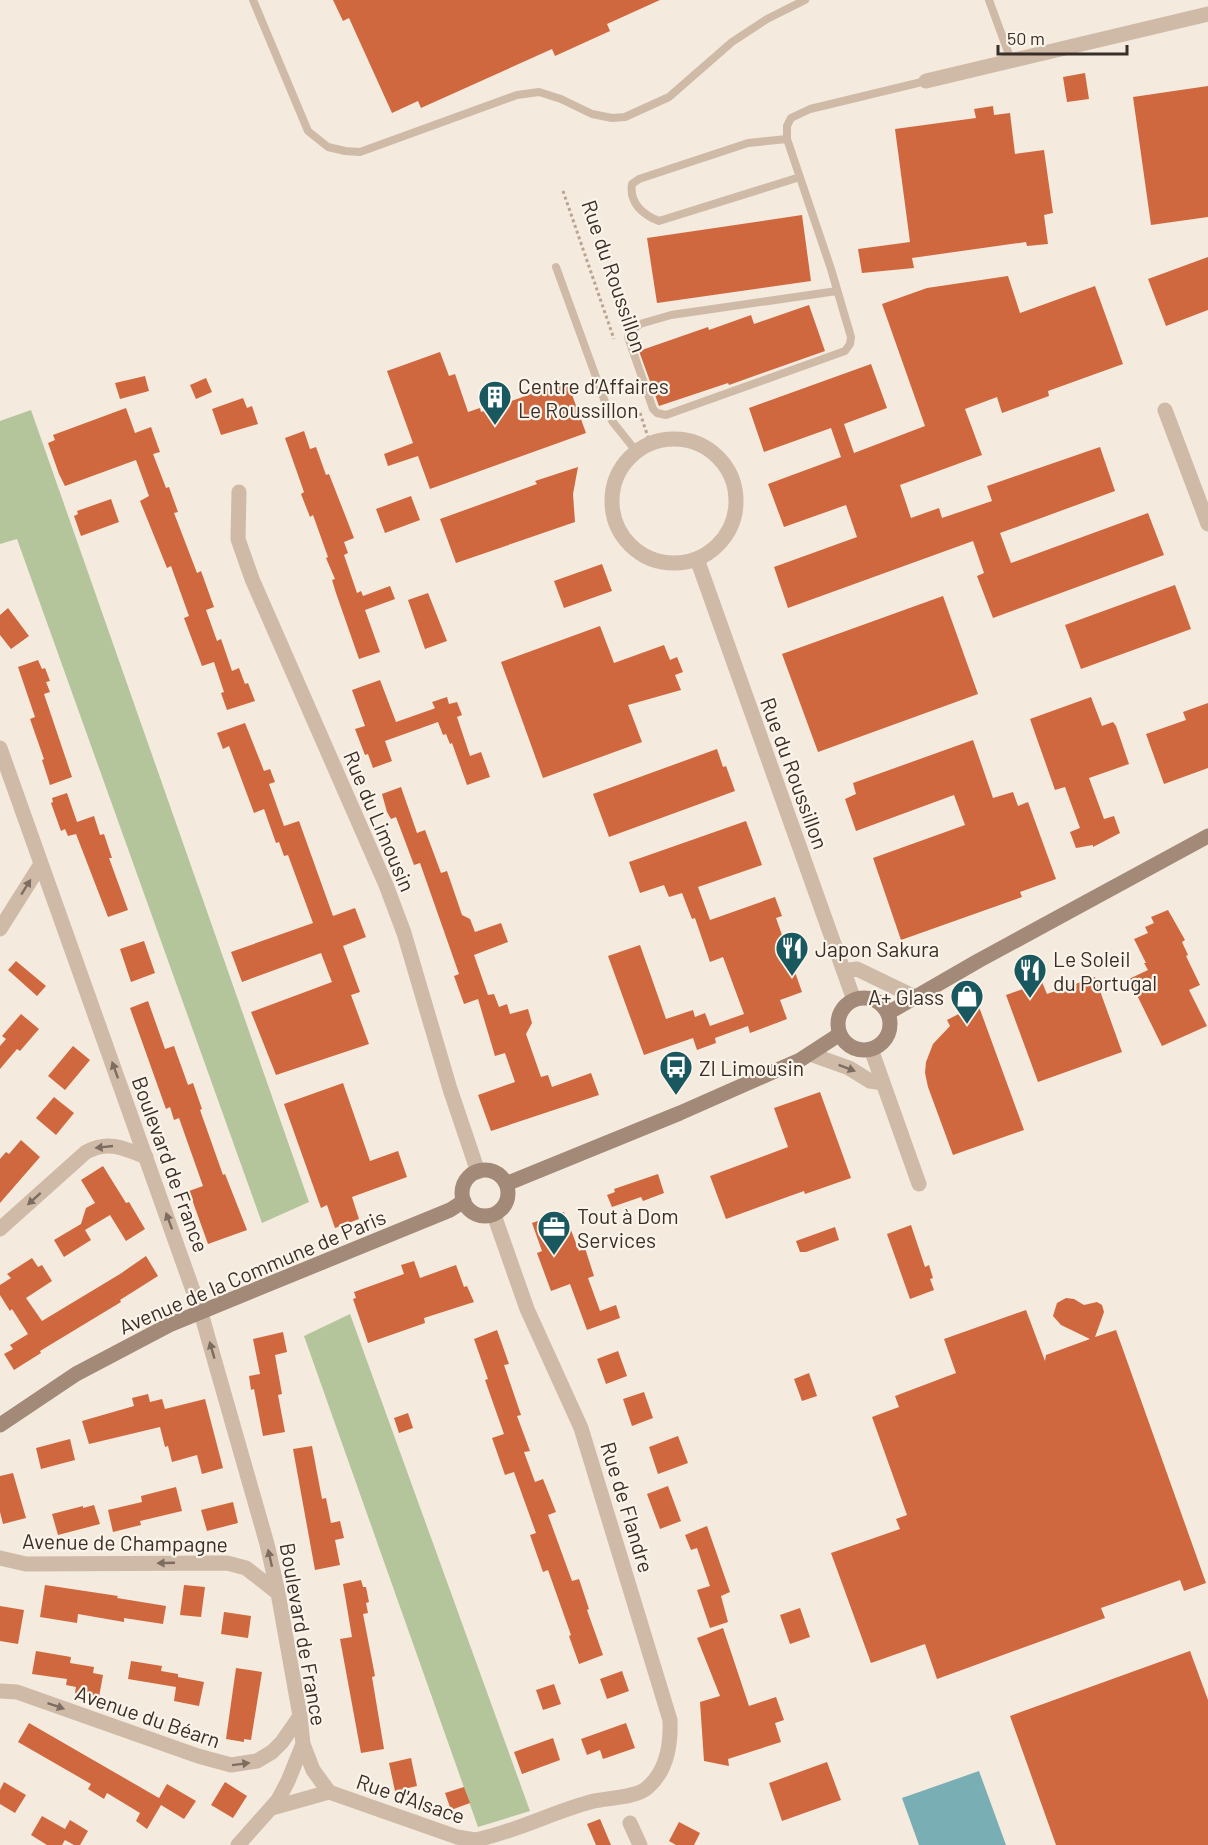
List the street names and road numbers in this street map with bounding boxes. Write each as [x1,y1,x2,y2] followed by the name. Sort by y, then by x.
[577,196,653,356] street label: Rue du Roussillon
[756,694,834,852] street label: Rue du Roussillon
[339,747,421,895] street label: Rue du Limousin
[128,1073,214,1255] street label: Boulevard de France
[115,1203,389,1339] street label: Avenue de la Commune de Paris
[596,1439,660,1575] street label: Rue de Flandre
[22,1528,228,1556] street label: Avenue de Champagne
[276,1541,332,1727] street label: Boulevard de France
[72,1679,224,1753] street label: Avenue du Béarn
[354,1768,468,1828] street label: Rue d'Alsace

